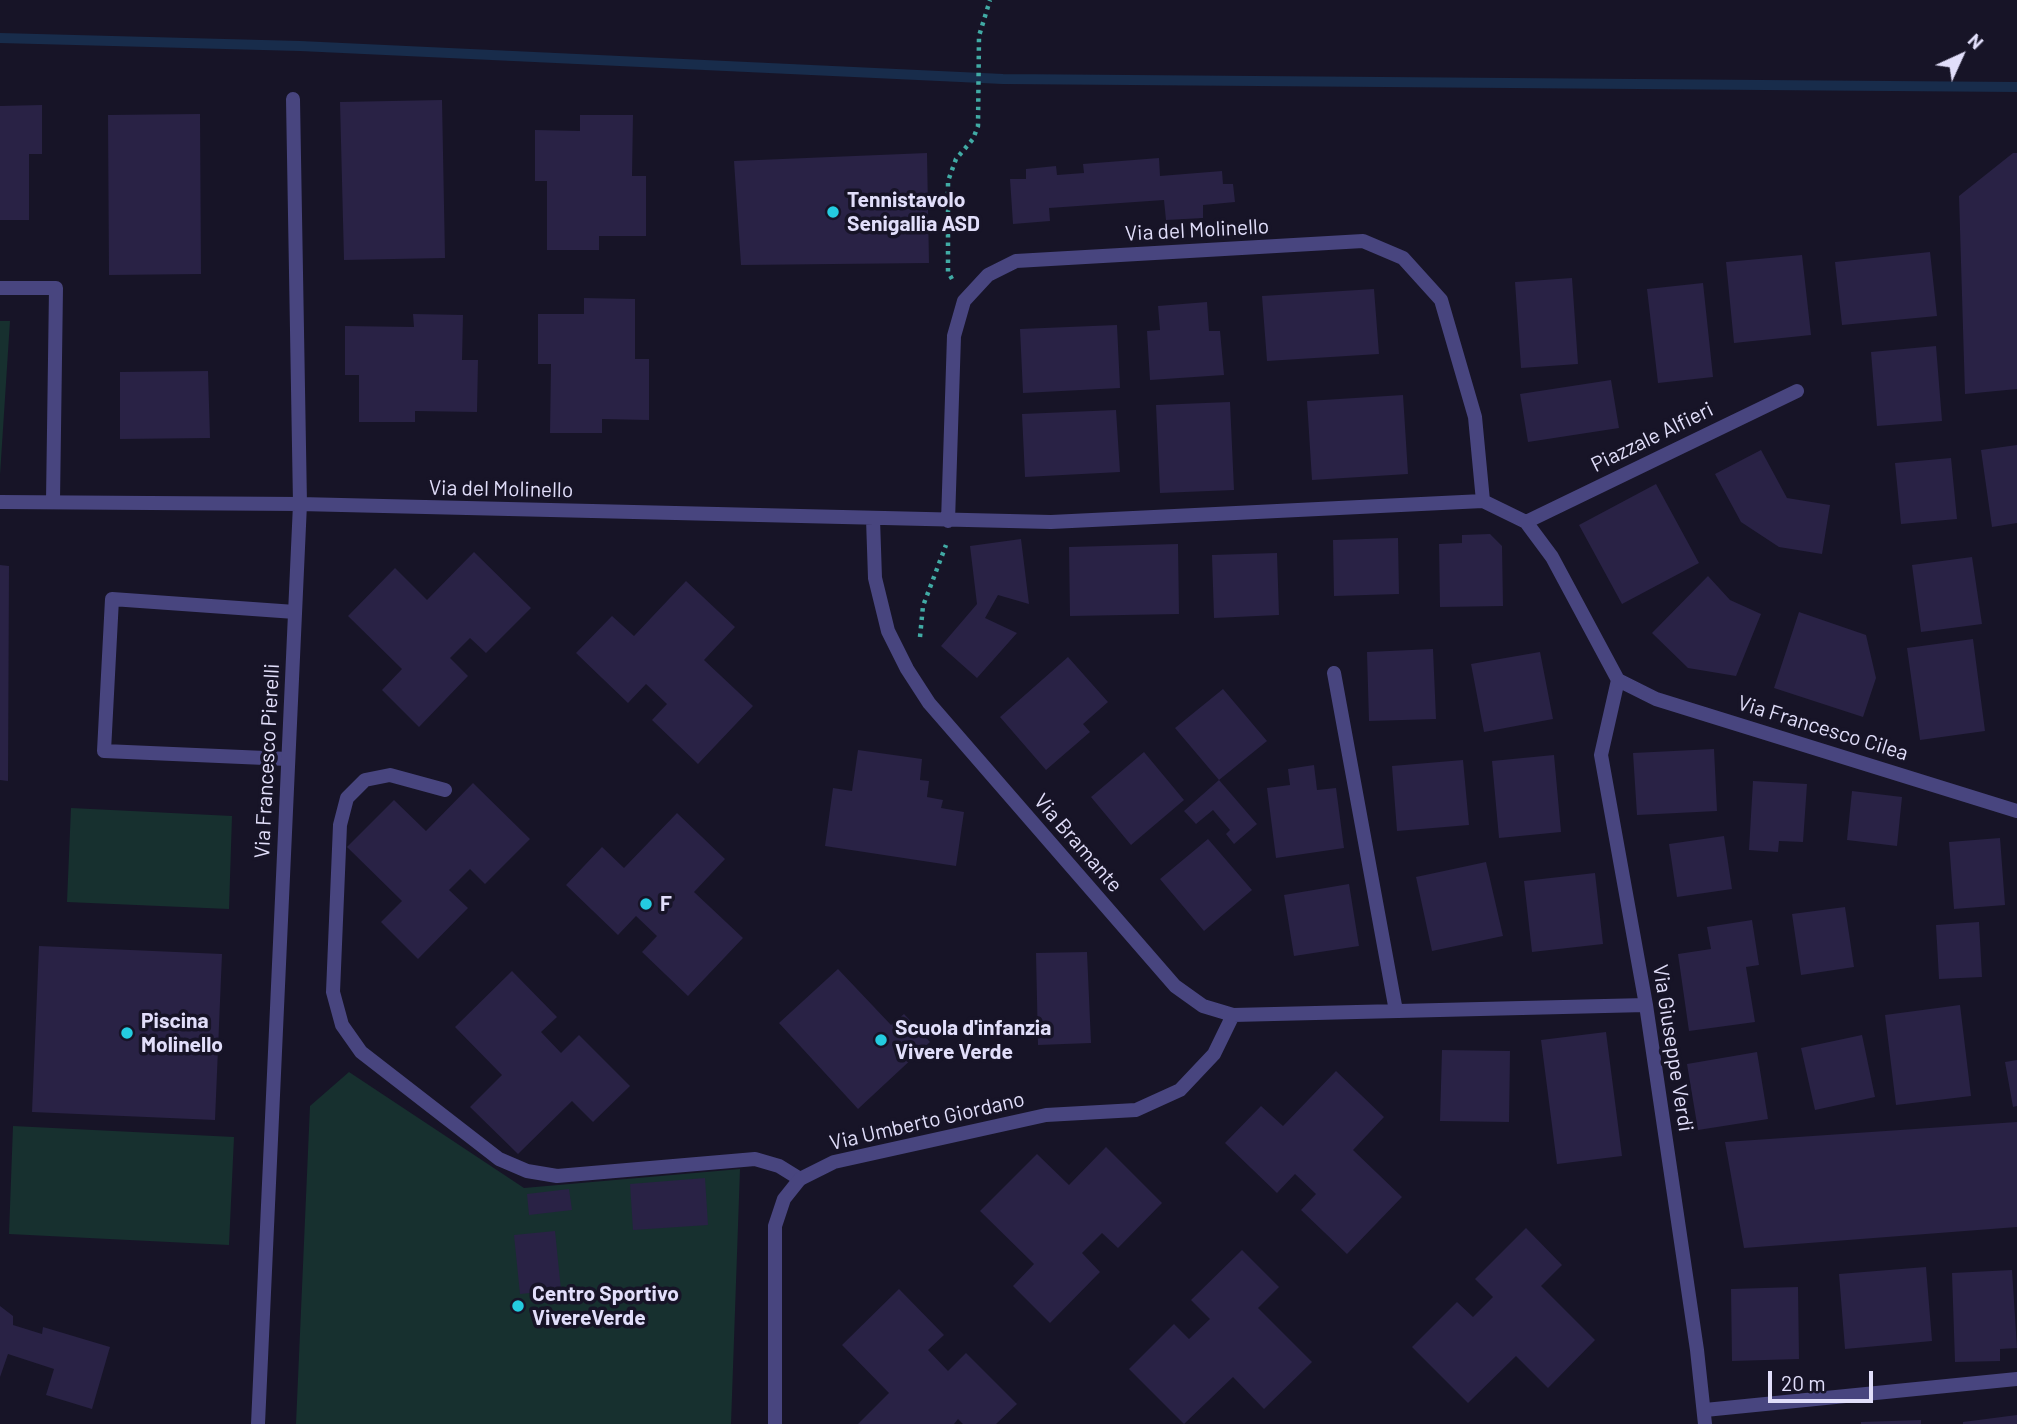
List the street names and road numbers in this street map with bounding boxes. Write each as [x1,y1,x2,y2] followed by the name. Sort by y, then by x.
[1124,214,1270,246] street label: Via del Molinello
[1587,397,1717,477] street label: Piazzale Alfieri
[429,475,573,503] street label: Via del Molinello
[249,663,285,859] street label: Via Francesco Pierelli
[1735,690,1911,766] street label: Via Francesco Cilea
[1028,789,1128,897] street label: Via Bramante
[1647,963,1699,1133] street label: Via Giuseppe Verdi
[827,1086,1027,1156] street label: Via Umberto Giordano

